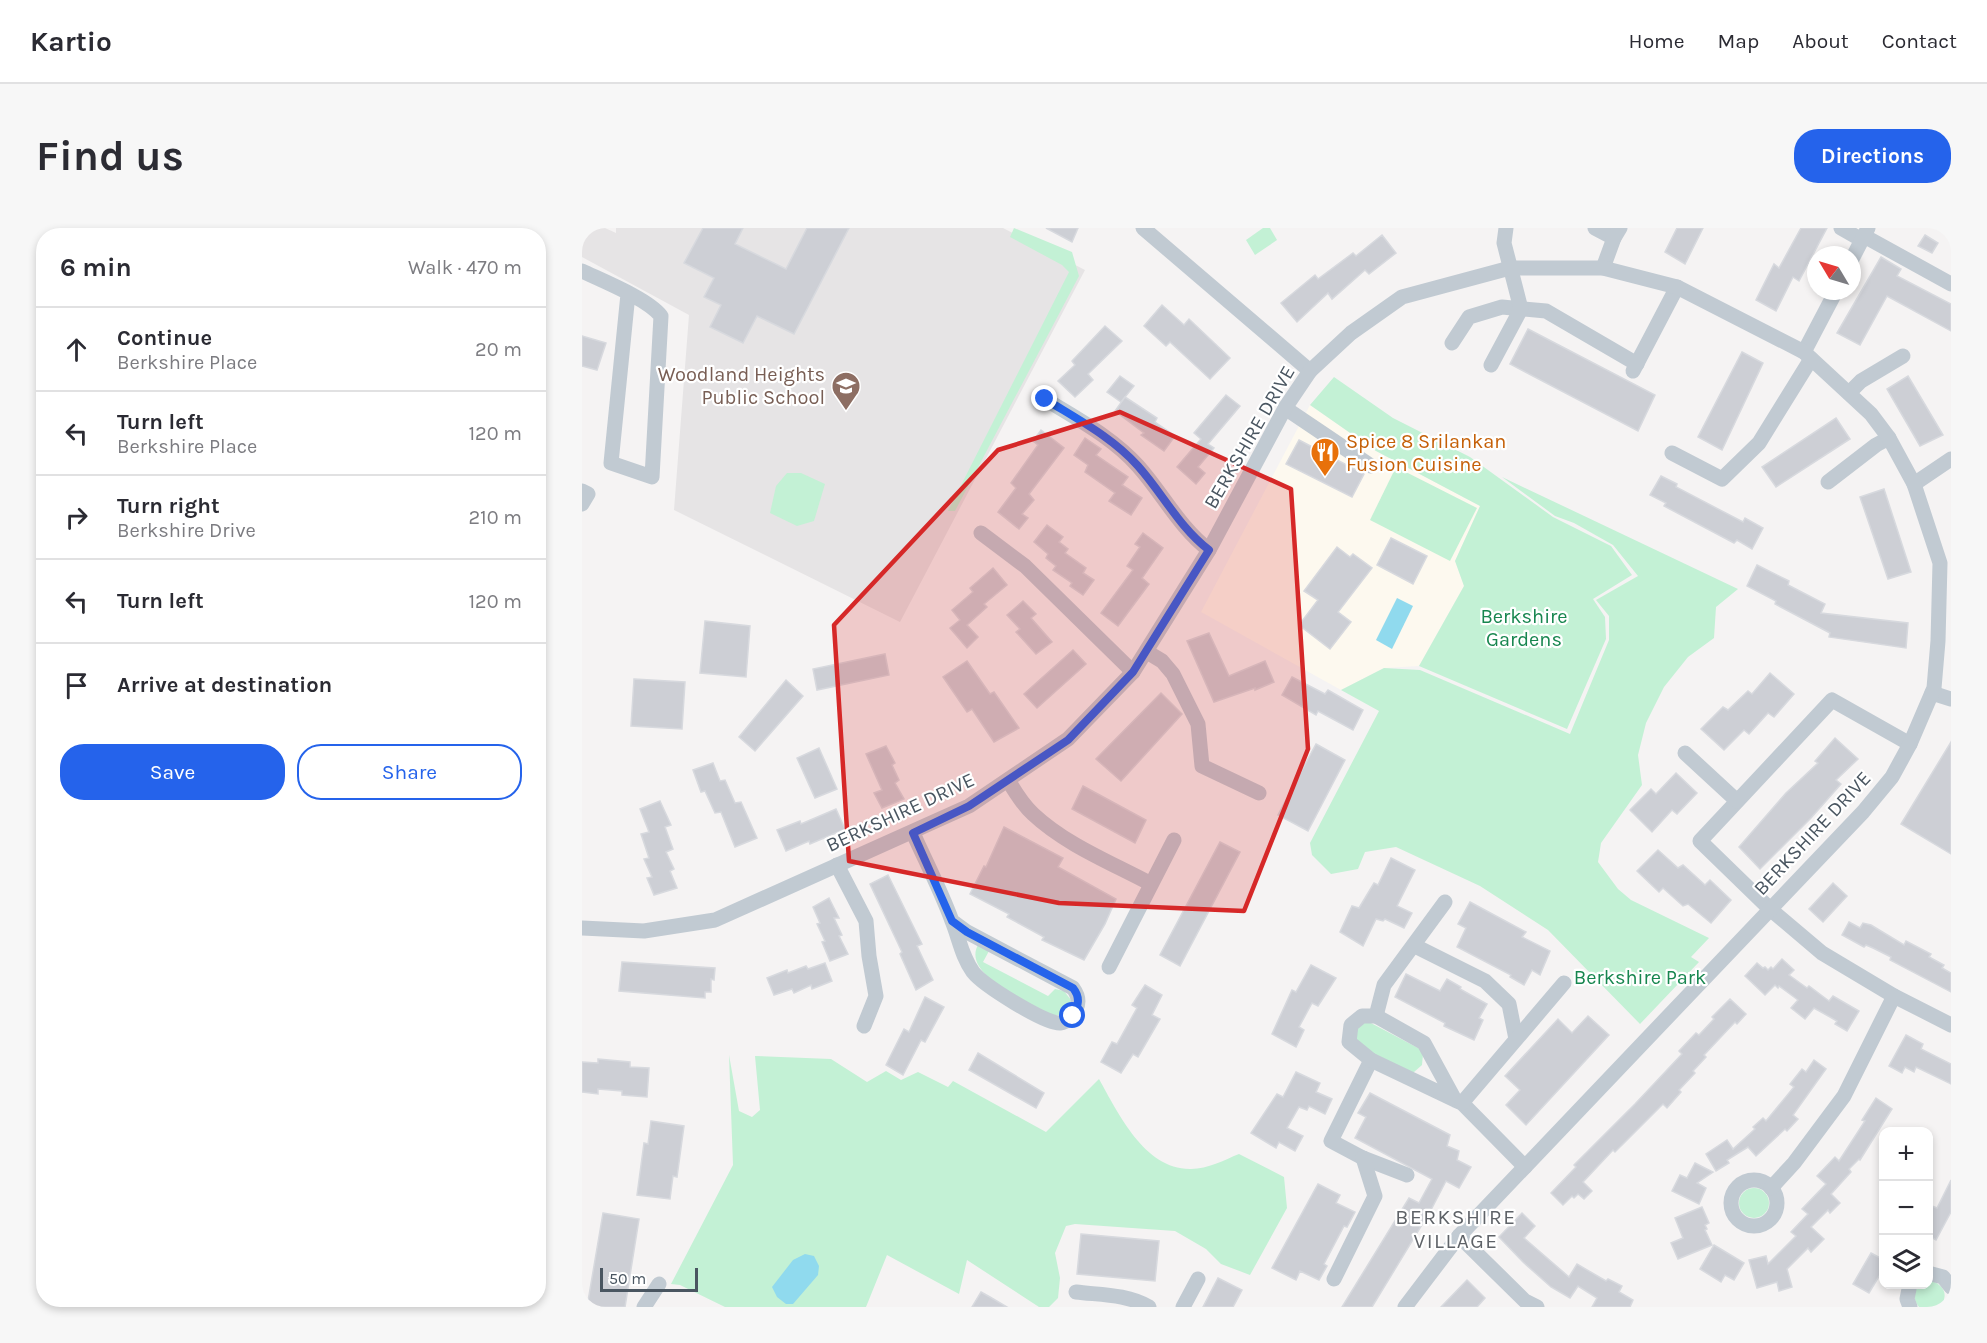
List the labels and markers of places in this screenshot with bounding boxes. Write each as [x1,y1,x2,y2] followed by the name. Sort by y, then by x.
[658,363,825,409] place label: Woodland Heights Public School
[830,370,862,412] school or university icon: Woodland Heights Public School
[1346,430,1506,476] place label: Spice 8 Srilankan Fusion Cuisine
[1309,436,1341,478] restaurant icon: Spice 8 Srilankan Fusion Cuisine

